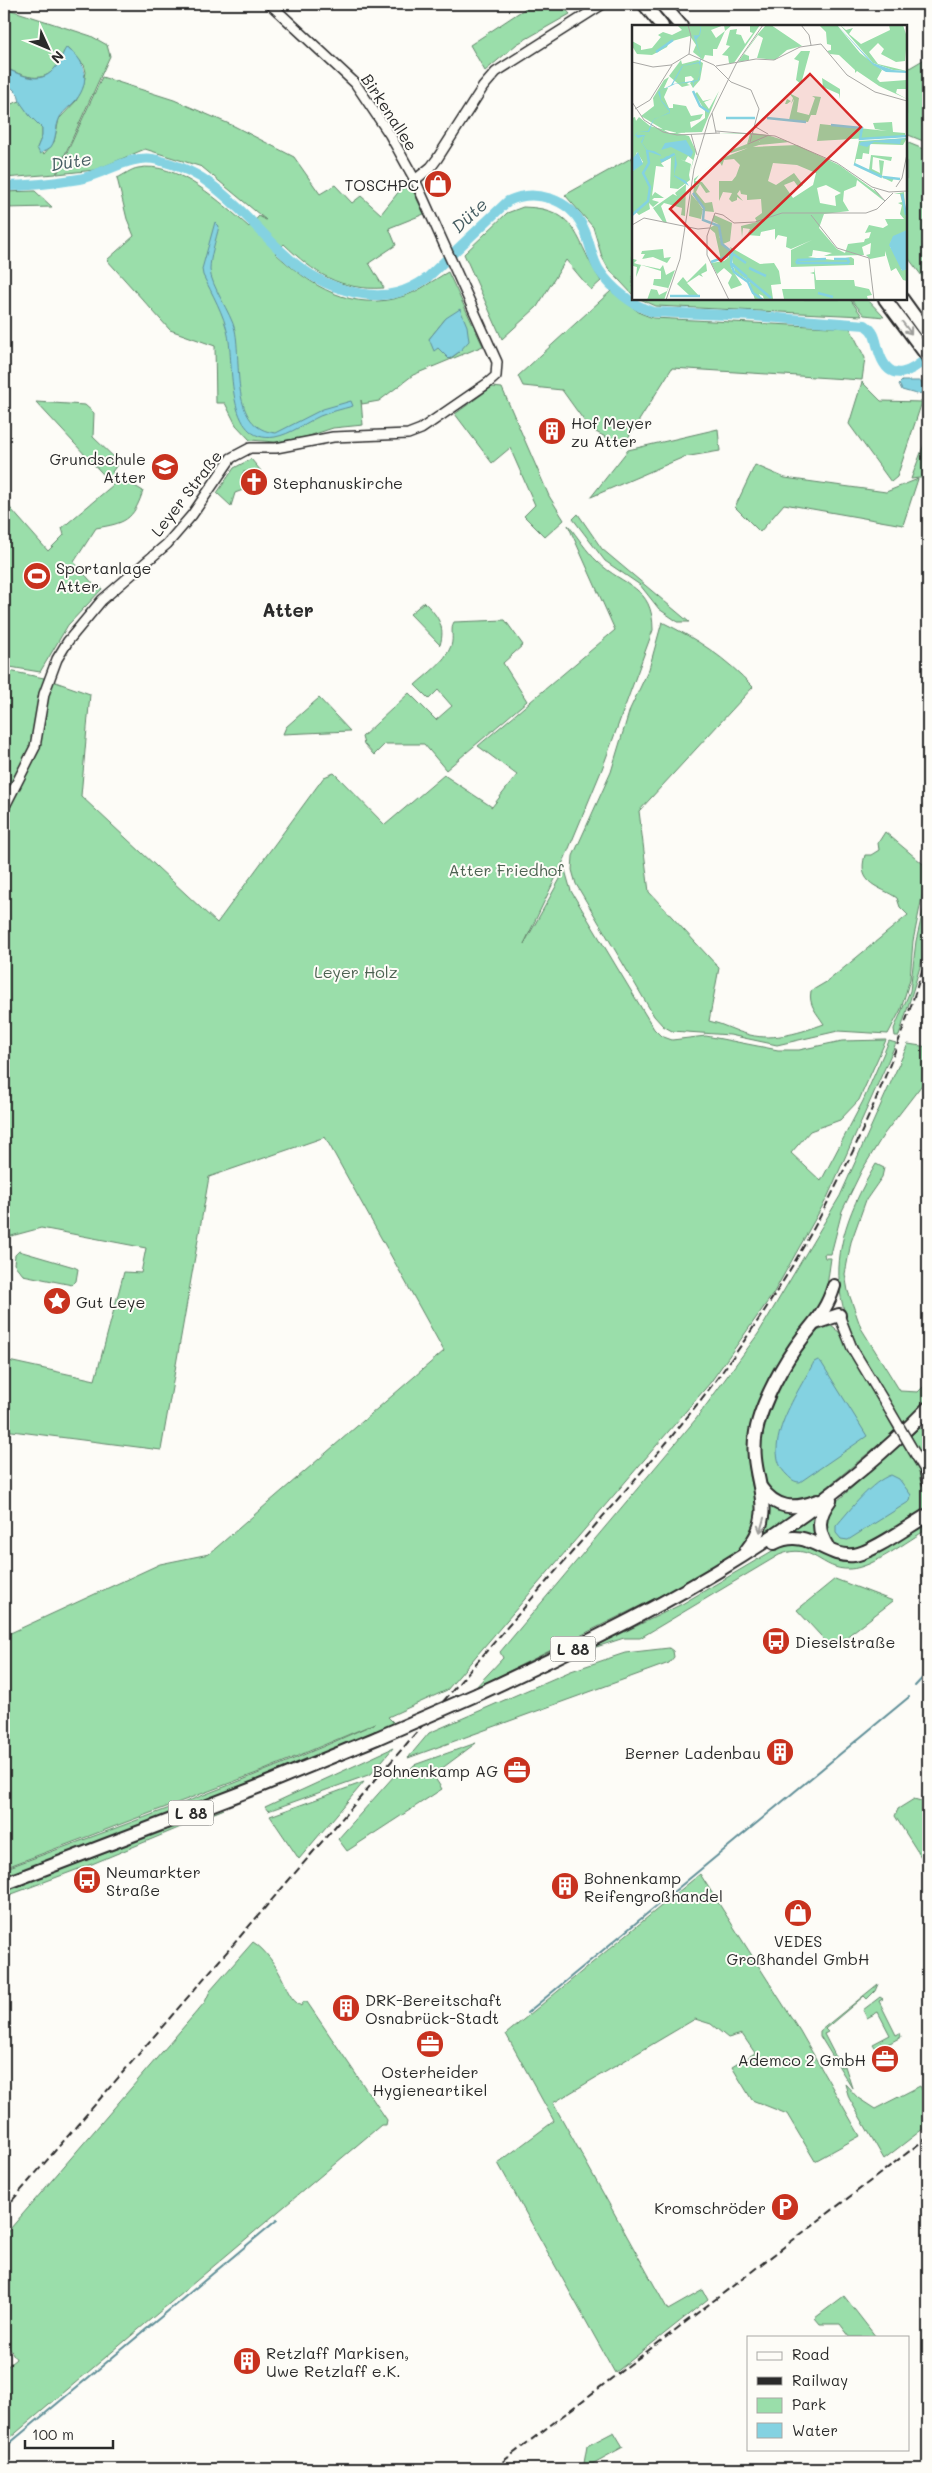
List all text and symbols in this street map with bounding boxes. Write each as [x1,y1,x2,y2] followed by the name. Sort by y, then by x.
[22,22,72,72] north arrow
[632,25,907,300] inset map
[47,47,68,68] text: N
[357,69,423,155] street label: Birkenallee
[49,146,93,176] water label: Düte
[423,169,453,199] shop icon: TOSCHPC
[344,174,419,195] place label: TOSCHPC
[446,192,492,238] water label: Düte
[901,321,912,334] one-way arrow
[571,412,652,451] place label: Hof Meyer zu Atter
[537,416,567,446] building icon: Hof Meyer zu Atter
[146,446,226,540] street label: Leyer Straße
[49,448,146,487] place label: Grundschule Atter
[150,452,180,482] school or university icon: Grundschule Atter
[239,467,269,497] church icon: Stephanuskirche
[273,472,403,493] place label: Stephanuskirche
[56,557,151,596] place label: Sportanlage Atter
[22,561,52,591] sports icon: Sportanlage Atter
[262,597,314,622] district label: Atter
[449,859,564,880] park label: Atter Friedhof
[314,961,398,982] park label: Leyer Holz
[42,1286,72,1316] place icon: Gut Leye
[76,1291,145,1312] place label: Gut Leye
[756,1517,766,1533] one-way arrow
[761,1626,791,1656] bus stop icon: Dieselstraße
[795,1631,895,1652] place label: Dieselstraße
[550,1636,596,1662] road number: L 88
[765,1737,795,1767] building icon: Berner Ladenbau
[625,1742,761,1763] place label: Berner Ladenbau
[502,1755,532,1785] office icon: Bohnenkamp AG
[373,1760,498,1781] place label: Bohnenkamp AG
[168,1800,214,1826] road number: L 88
[106,1861,201,1900] place label: Neumarkter Straße
[72,1865,102,1895] bus stop icon: Neumarkter Straße
[584,1867,723,1906] place label: Bohnenkamp Reifengroßhandel
[550,1871,580,1901] building icon: Bohnenkamp Reifengroßhandel
[783,1898,813,1928] shop icon: VEDES Großhandel GmbH
[727,1930,869,1969] place label: VEDES Großhandel GmbH
[365,1989,502,2028] place label: DRK-Bereitschaft Osnabrück-Stadt
[331,1993,361,2023] building icon: DRK-Bereitschaft Osnabrück-Stadt
[415,2029,445,2059] office icon: Osterheider Hygieneartikel
[870,2044,900,2074] office icon: Ademco 2 GmbH
[738,2049,866,2070] place label: Ademco 2 GmbH
[373,2061,487,2100] place label: Osterheider Hygieneartikel
[770,2192,800,2222] parking icon: Kromschröder
[654,2197,766,2218] place label: Kromschröder
[747,2336,910,2450] legend
[266,2342,409,2381] place label: Retzlaff Markisen, Uwe Retzlaff e.K.
[792,2344,829,2364] text: Road
[232,2346,262,2376] building icon: Retzlaff Markisen, Uwe Retzlaff e.K.
[792,2370,848,2390] text: Railway
[792,2394,826,2414] text: Park
[25,2418,112,2450] scale bar
[792,2420,838,2440] text: Water
[32,2424,74,2444] text: 100 m

